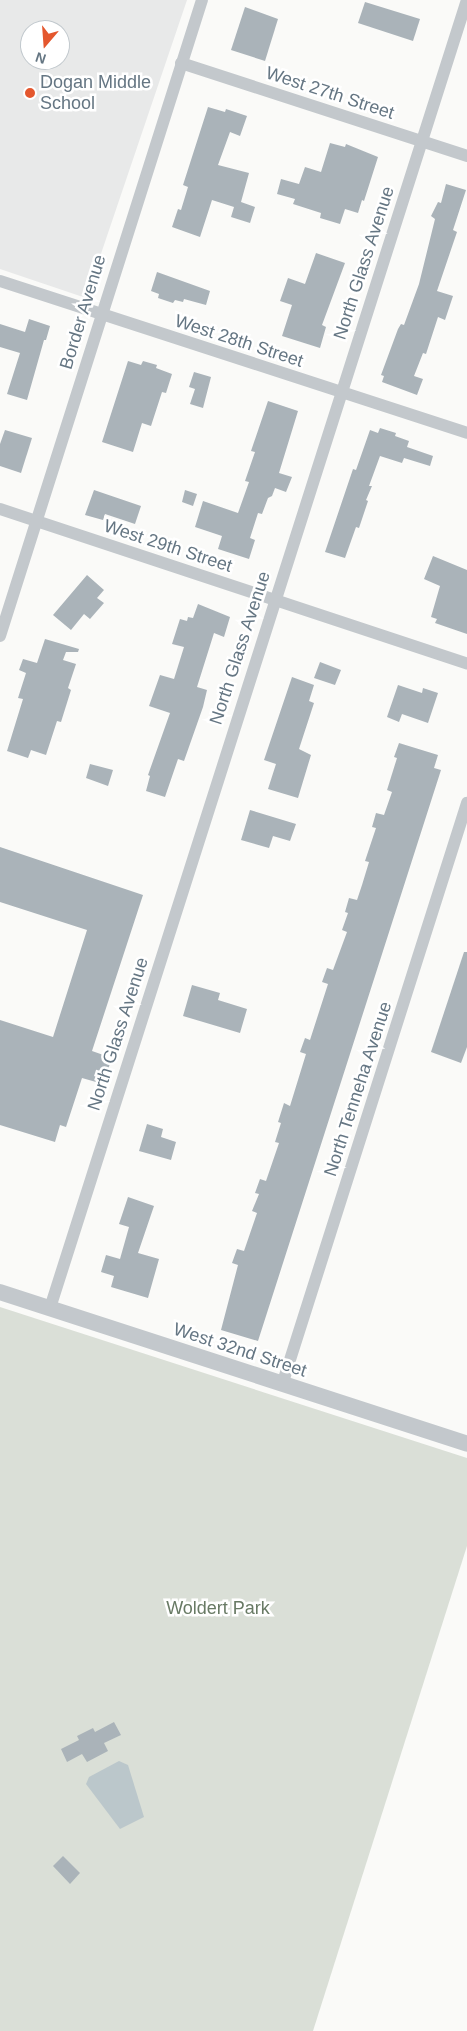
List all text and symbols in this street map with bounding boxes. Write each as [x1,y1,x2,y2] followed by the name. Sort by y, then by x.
[20,20,70,70] north arrow
[33,49,48,67] text: N
[263,62,397,124] street label: West 27th Street
[40,72,151,115] place label: Dogan Middle School
[24,87,36,99] marker: Dogan Middle School
[329,183,399,343] street label: North Glass Avenue
[55,252,111,372] street label: Border Avenue
[172,310,306,372] street label: West 28th Street
[101,515,235,577] street label: West 29th Street
[205,568,275,728] street label: North Glass Avenue
[83,954,153,1114] street label: North Glass Avenue
[319,998,397,1180] street label: North Tenneha Avenue
[171,1318,309,1382] street label: West 32nd Street
[166,1597,270,1619] park label: Woldert Park

